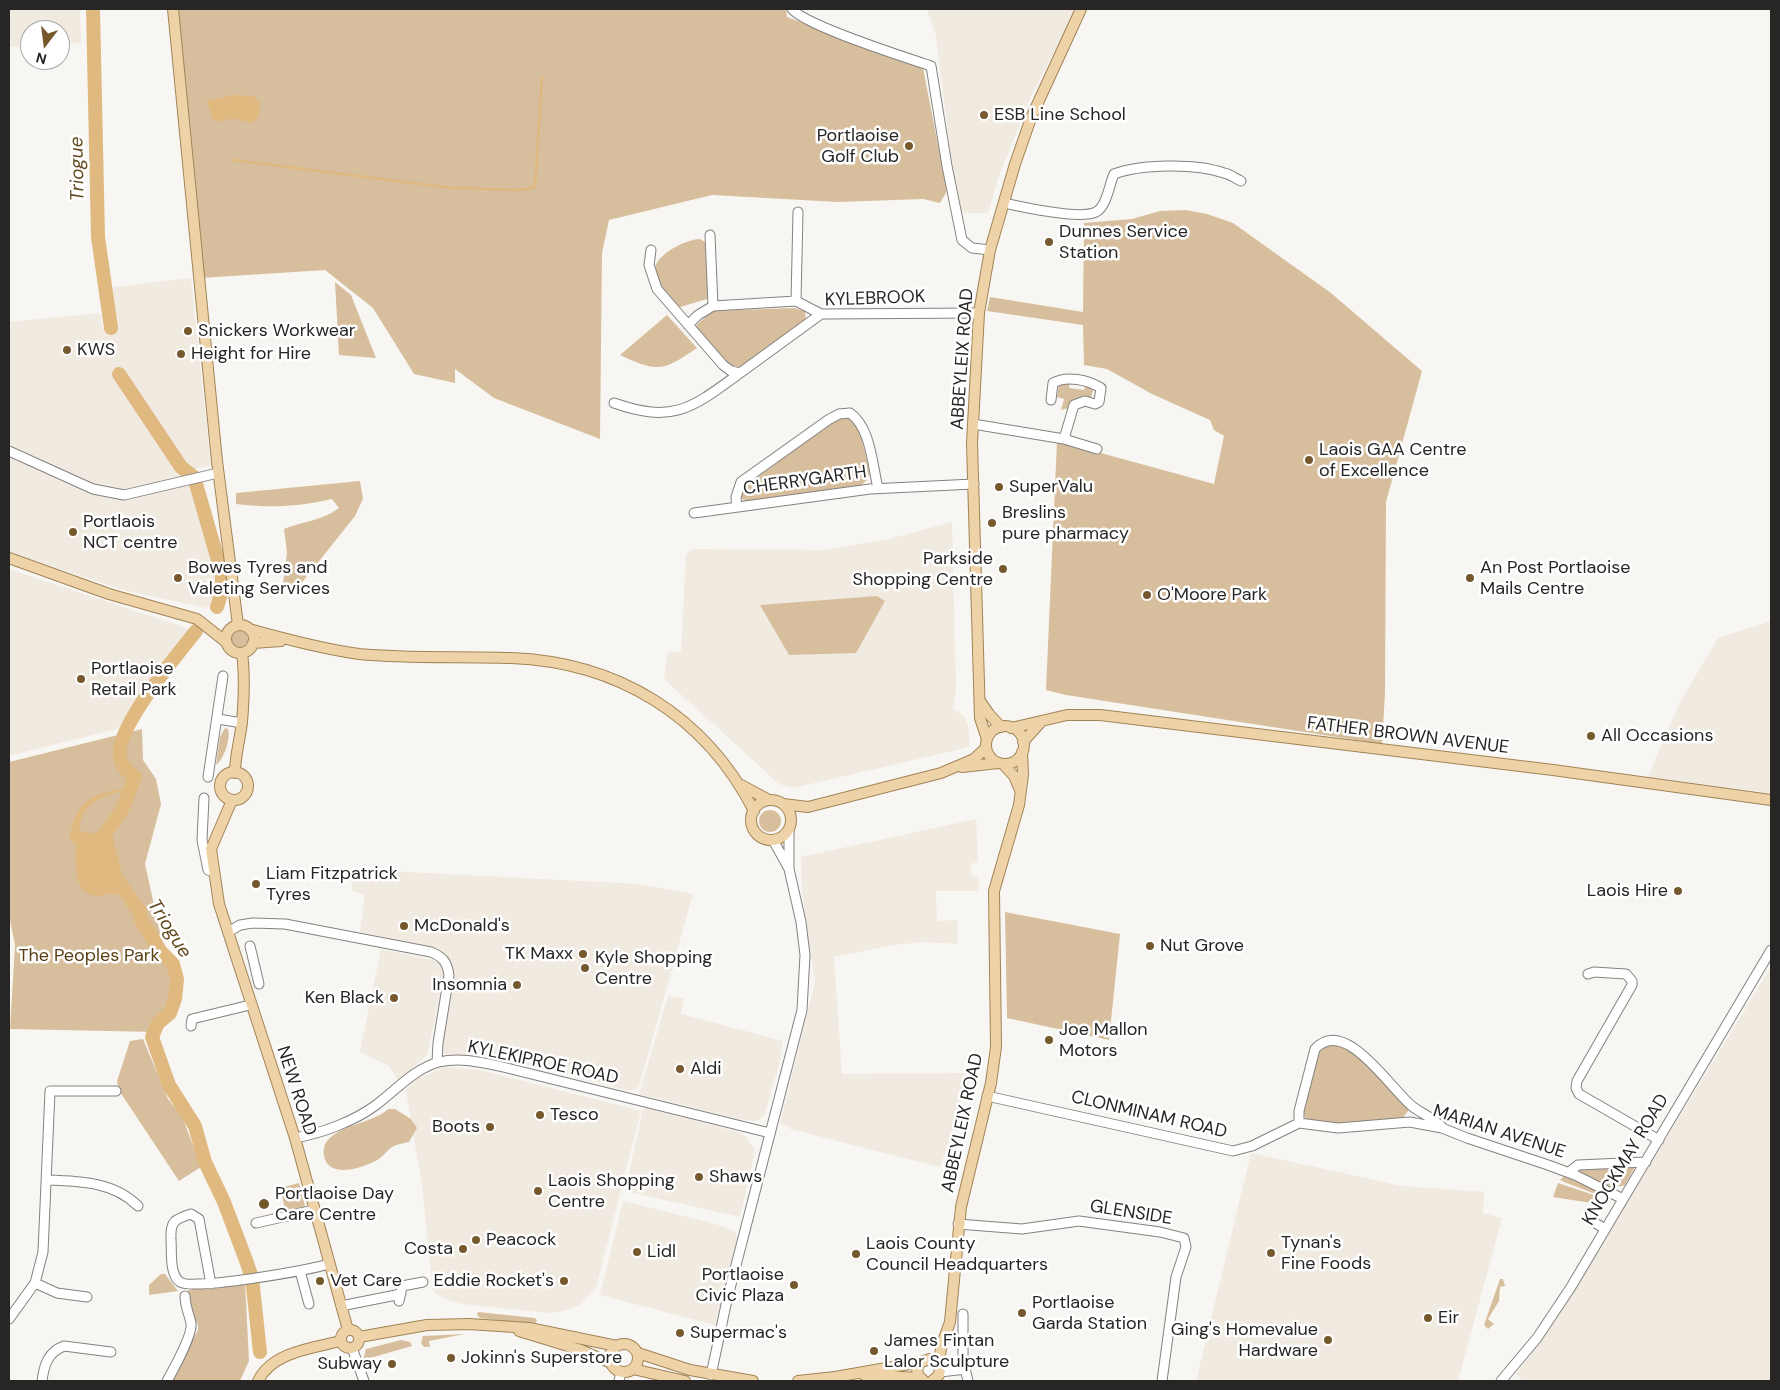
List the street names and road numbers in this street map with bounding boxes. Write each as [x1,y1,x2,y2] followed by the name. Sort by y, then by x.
[824,286,926,312] street label: KYLEBROOK
[947,287,979,431] street label: ABBEYLEIX ROAD
[742,462,868,500] street label: CHERRYGARTH
[1306,713,1510,759] street label: FATHER BROWN AVENUE
[466,1036,620,1090] street label: KYLEKIPROE ROAD
[271,1043,321,1139] street label: NEW ROAD
[938,1051,988,1195] street label: ABBEYLEIX ROAD
[1069,1087,1229,1143] street label: CLONMINAM ROAD
[1578,1090,1674,1230] street label: KNOCKMAY ROAD
[1430,1100,1568,1164] street label: MARIAN AVENUE
[1088,1196,1174,1230] street label: GLENSIDE

